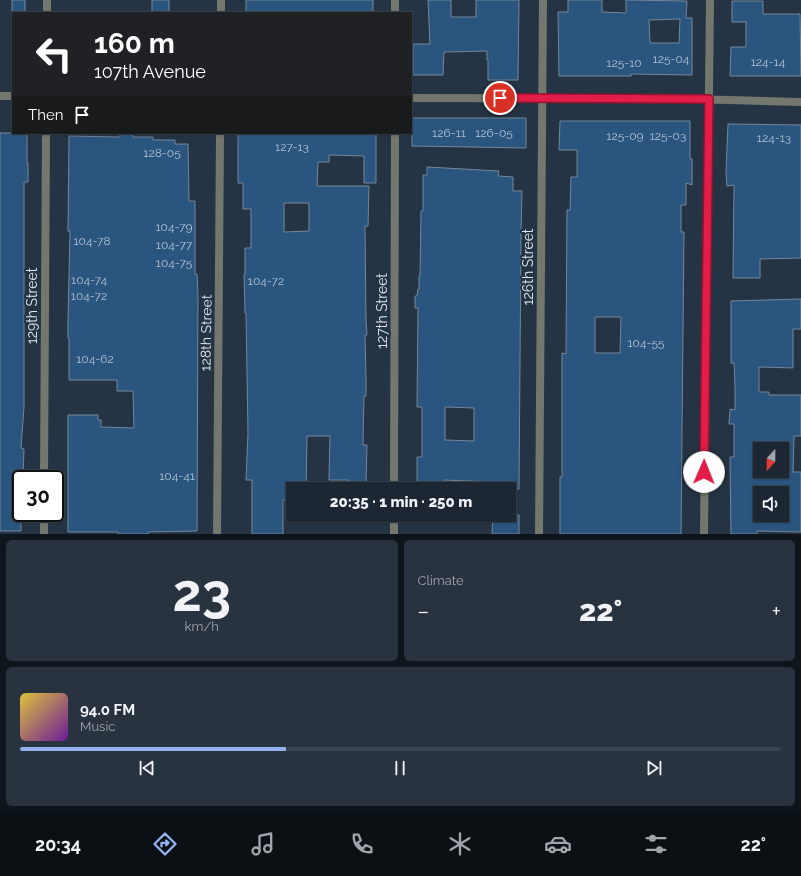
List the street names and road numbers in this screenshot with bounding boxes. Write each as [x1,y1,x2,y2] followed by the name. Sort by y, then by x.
[520,228,536,305] street label: 126th Street
[24,267,40,344] street label: 129th Street
[374,273,390,349] street label: 127th Street
[197,294,215,372] street label: 128th Street

